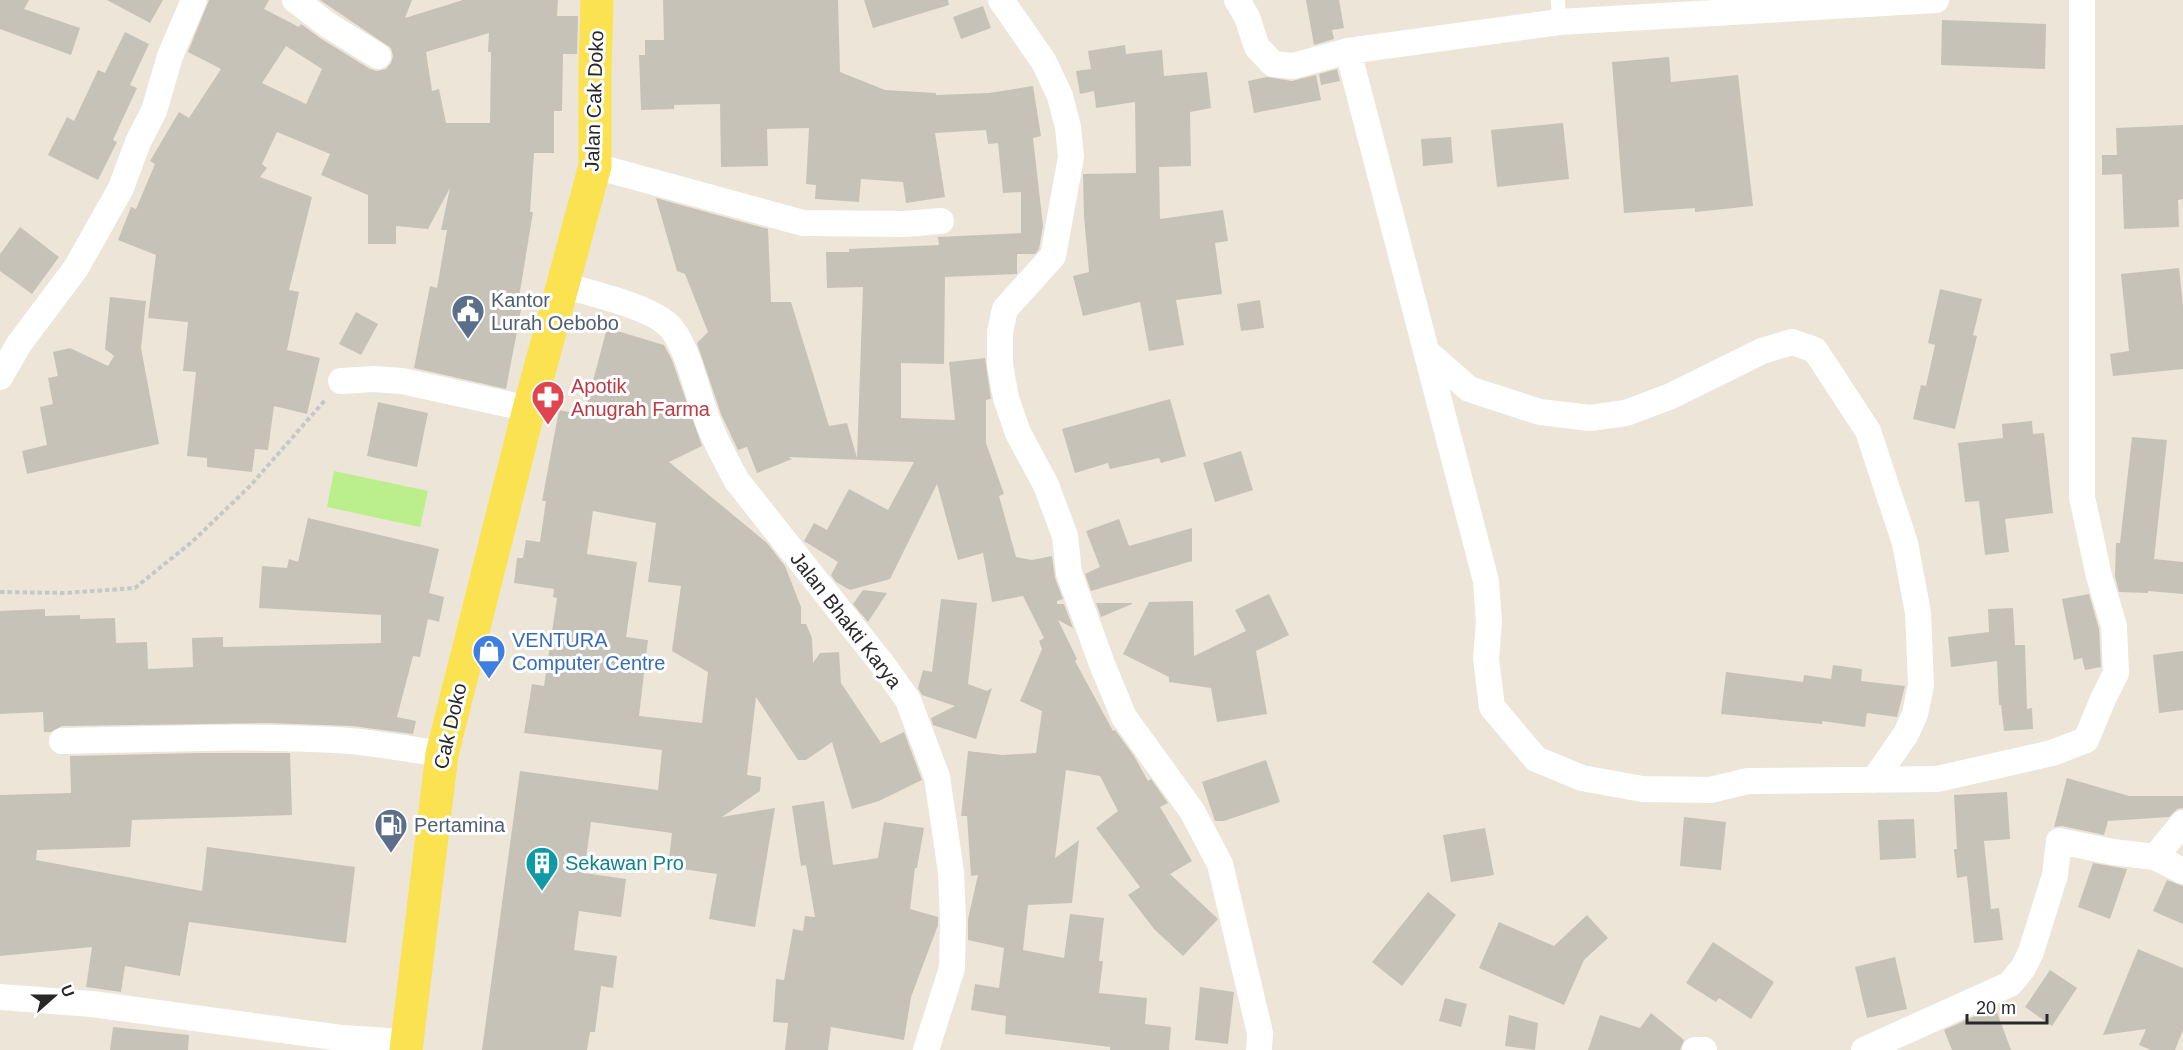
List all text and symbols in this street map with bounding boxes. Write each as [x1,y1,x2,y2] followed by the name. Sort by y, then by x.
[581,30,607,172] street label: Jalan Cak Doko
[491,289,619,334] place label: Kantor Lurah Oebobo
[450,293,486,340] public building icon: Kantor Lurah Oebobo
[571,375,711,420] place label: Apotik Anugrah Farma
[530,379,566,426] pharmacy icon: Apotik Anugrah Farma
[786,548,907,693] street label: Jalan Bhakti Karya
[512,629,665,674] place label: VENTURA Computer Centre
[471,633,507,680] shop icon: VENTURA Computer Centre
[429,681,471,771] street label: Cak Doko
[373,807,409,854] fuel station icon: Pertamina
[414,814,506,836] place label: Pertamina
[524,845,560,892] building icon: Sekawan Pro
[565,852,684,874] place label: Sekawan Pro
[24,966,84,1026] north arrow
[58,982,78,999] text: U
[1967,987,2046,1025] scale bar
[1976,998,2016,1018] text: 20 m

